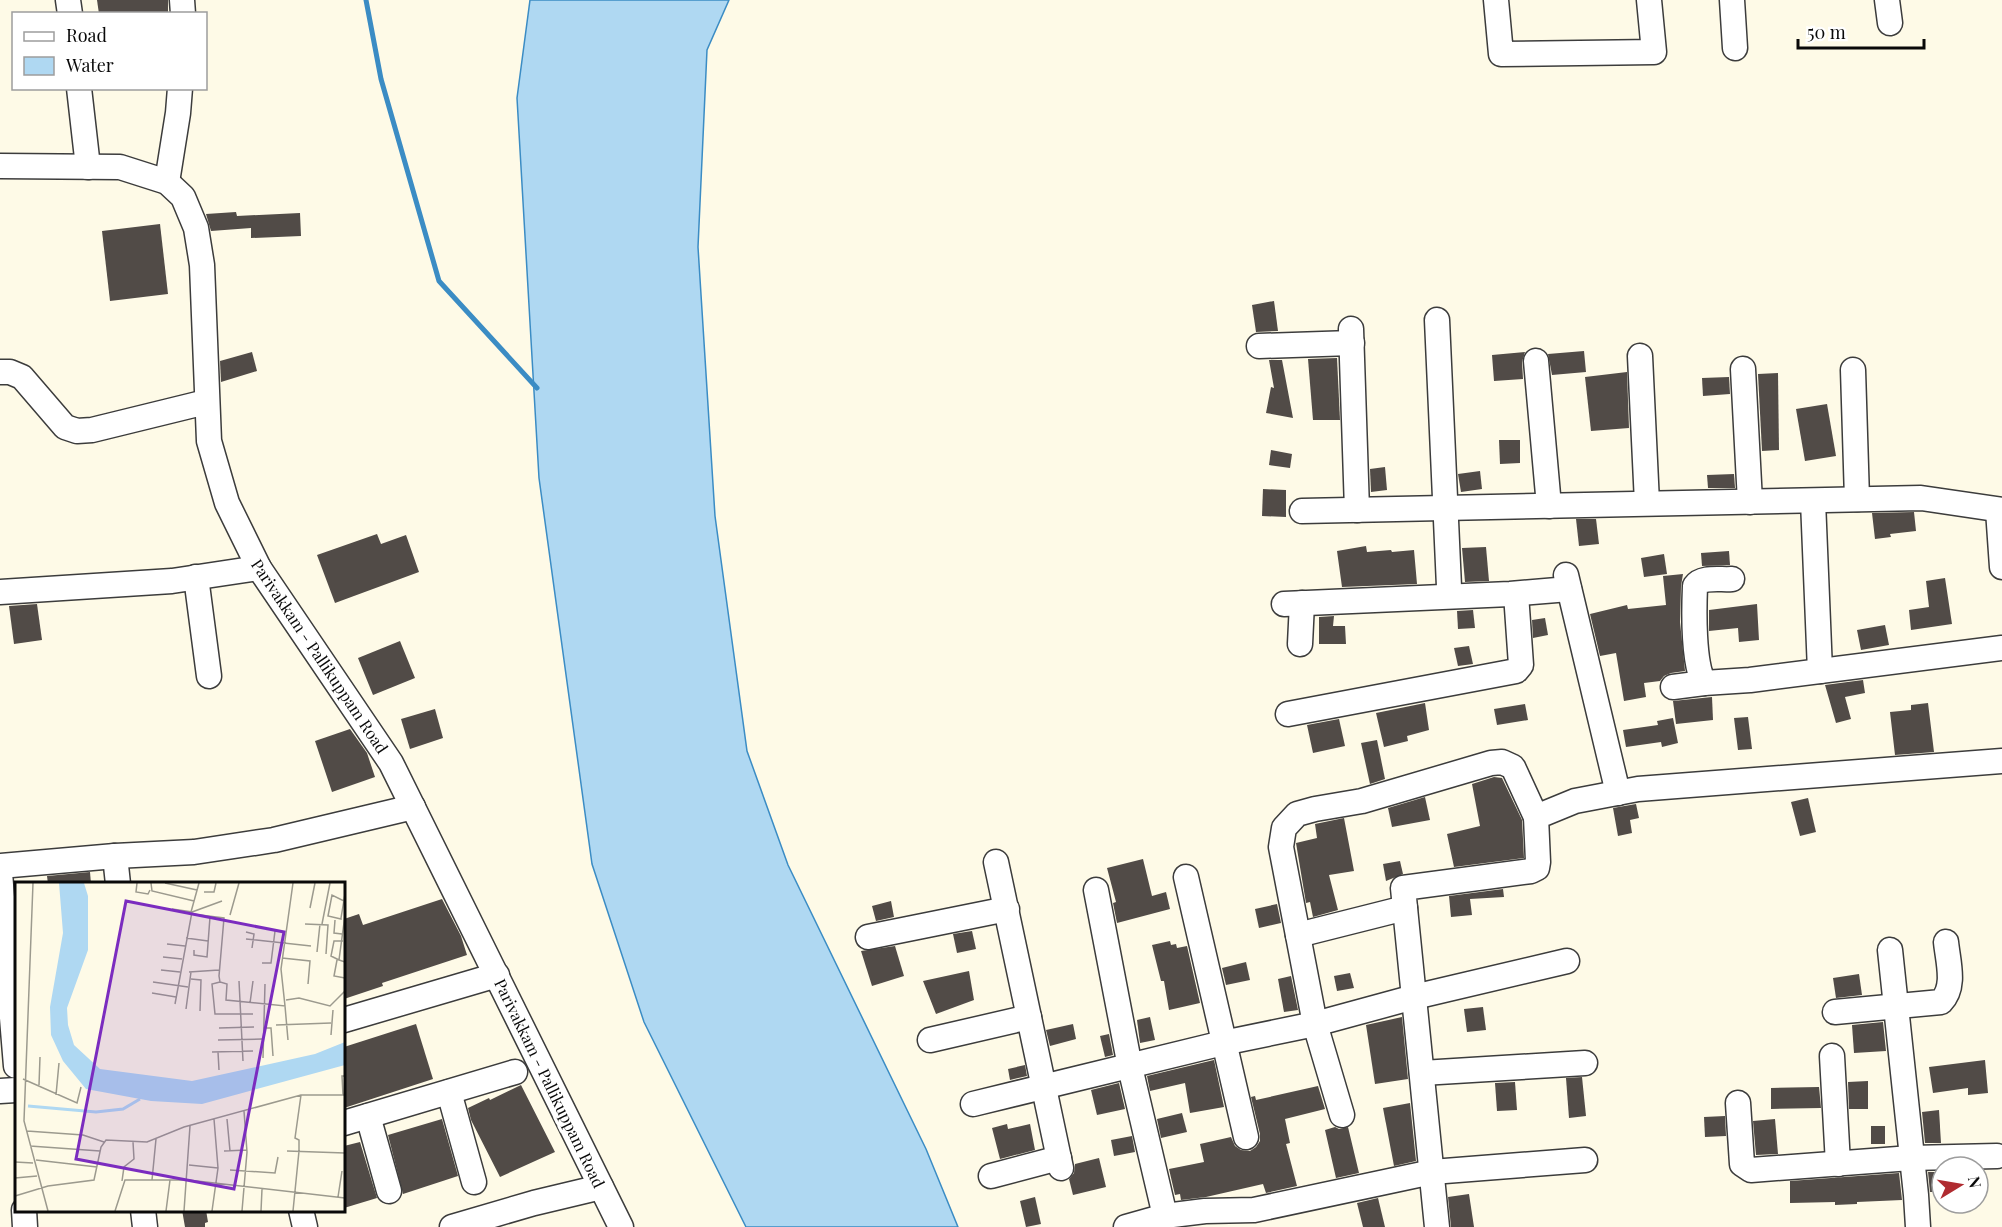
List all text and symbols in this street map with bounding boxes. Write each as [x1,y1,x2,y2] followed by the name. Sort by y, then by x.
[12,12,207,90] legend
[1798,12,1924,50] scale bar
[1807,20,1846,44] text: 50 m
[66,23,107,47] text: Road
[65,53,114,77] text: Water
[247,555,393,757] street label: Parivakkam - Pallikuppam Road
[15,882,345,1212] inset map
[490,975,610,1191] street label: Parivakkam - Pallikuppam Road
[1930,1155,1990,1215] north arrow
[1964,1174,1987,1190] text: N

